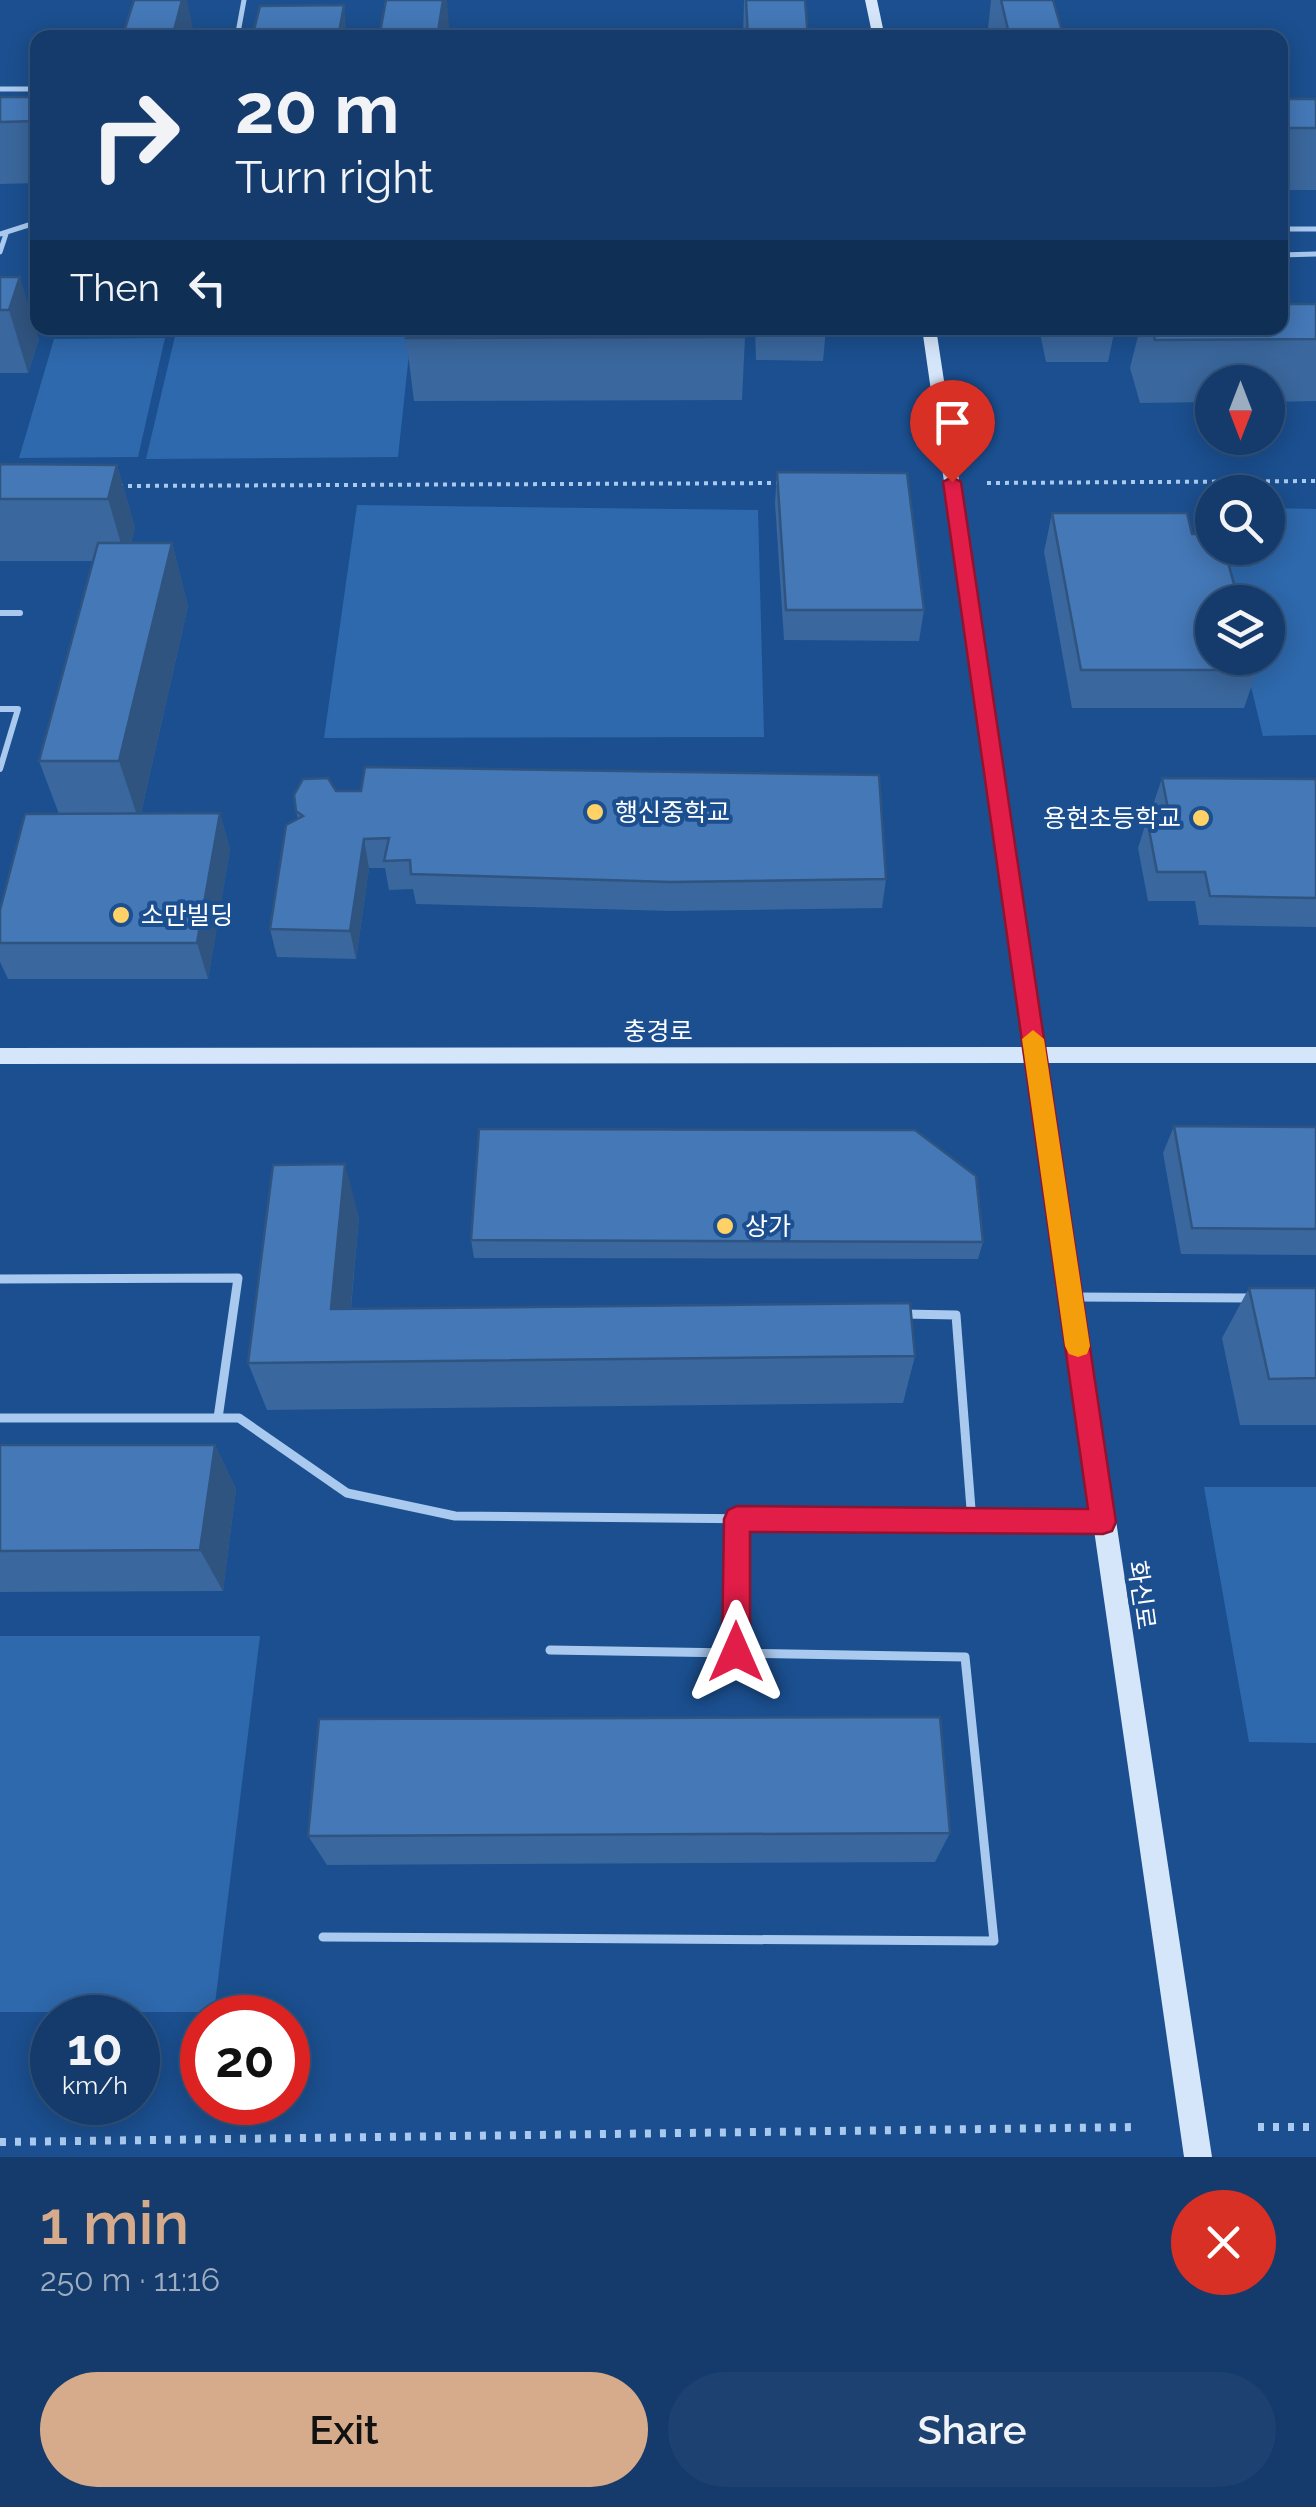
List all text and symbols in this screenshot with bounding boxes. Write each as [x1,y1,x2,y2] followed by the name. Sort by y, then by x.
[235,67,399,149] text: 20 m
[70,70,200,200] icon: right
[235,151,433,204] text: Turn right
[180,260,235,315] icon: left
[70,265,160,310] text: Then
[1195,365,1285,455] north arrow
[1195,365,1285,675] map controls
[910,380,995,483] pin
[925,395,980,450] icon: arrive
[1195,475,1285,565] button: search
[1195,585,1285,675] button: layers
[615,797,730,827] place label: 행신중학교
[584,801,606,823] marker: 행신중학교
[1043,803,1181,833] place label: 용현초등학교
[1190,807,1212,829] marker: 용현초등학교
[141,900,233,930] place label: 소만빌딩
[110,904,132,926] marker: 소만빌딩
[623,1016,693,1046] street label: 충경로
[745,1211,791,1241] place label: 상가
[714,1215,736,1237] marker: 상가
[1122,1559,1162,1631] street label: 화신로
[684,1600,788,1704] position arrow
[180,1995,310,2125] speed limit sign: 20
[67,2018,123,2077] text: 10
[62,2070,128,2100] text: km/h
[40,2188,189,2258] text: 1 min
[1171,2190,1276,2295] button: close
[40,2261,220,2298] text: 250 m · 11:16
[40,2372,648,2487] button: Exit
[668,2372,1276,2487] button: Share

